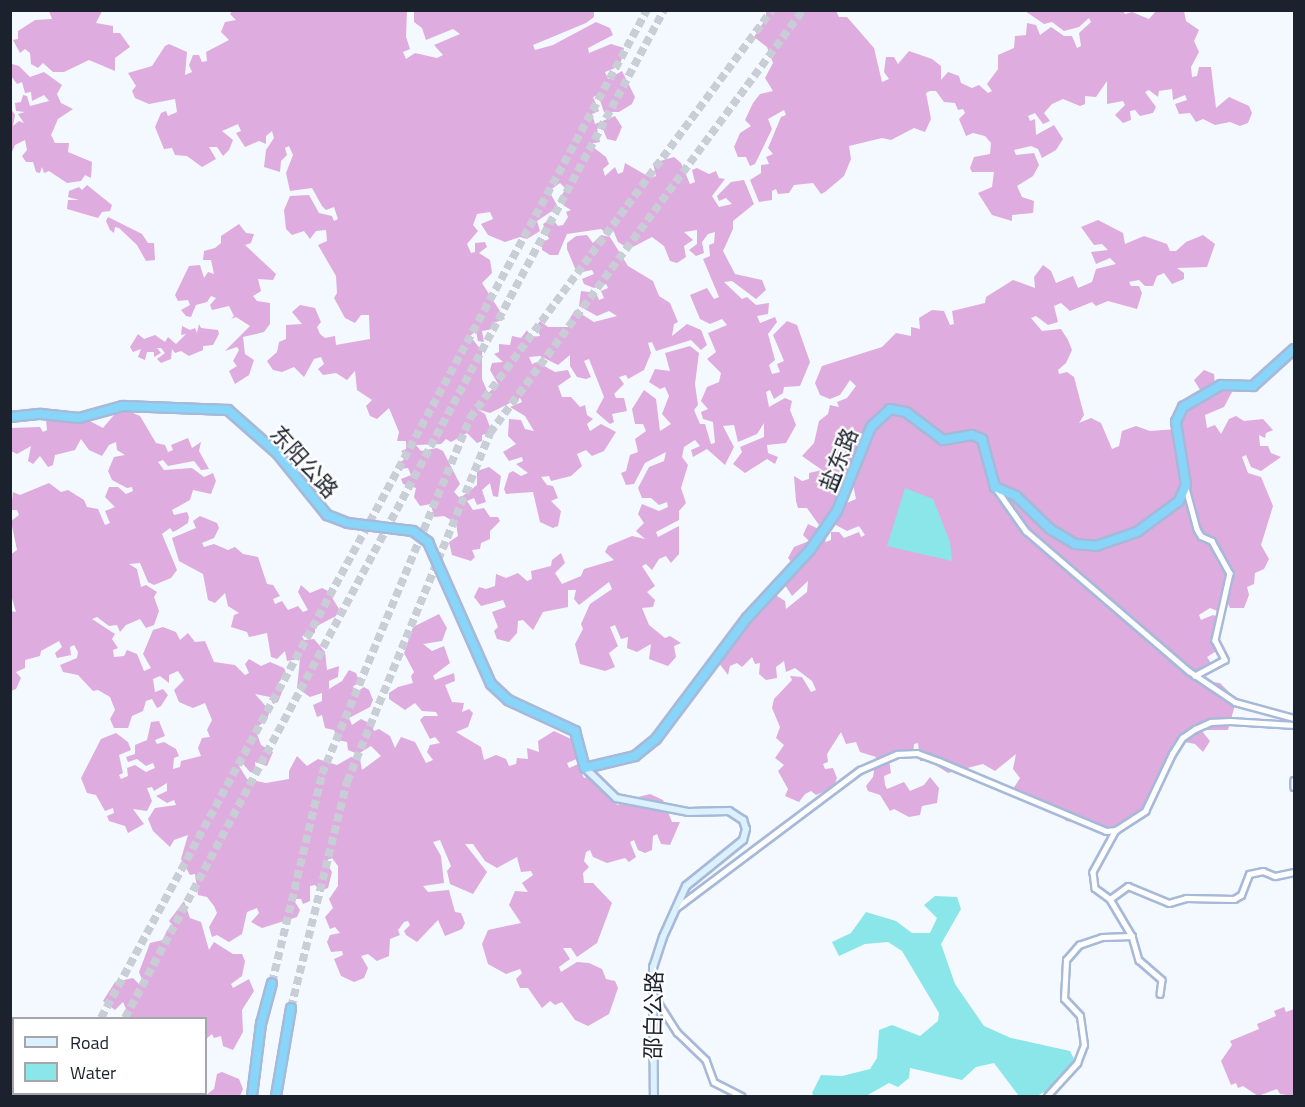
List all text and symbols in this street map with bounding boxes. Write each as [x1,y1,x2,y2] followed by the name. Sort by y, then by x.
[265,420,343,504] street label: 东阳公路
[814,424,864,496] street label: 盐东路
[640,971,668,1059] street label: 邵白公路
[12,1017,207,1095] legend
[70,1029,109,1056] text: Road
[70,1059,116,1086] text: Water

